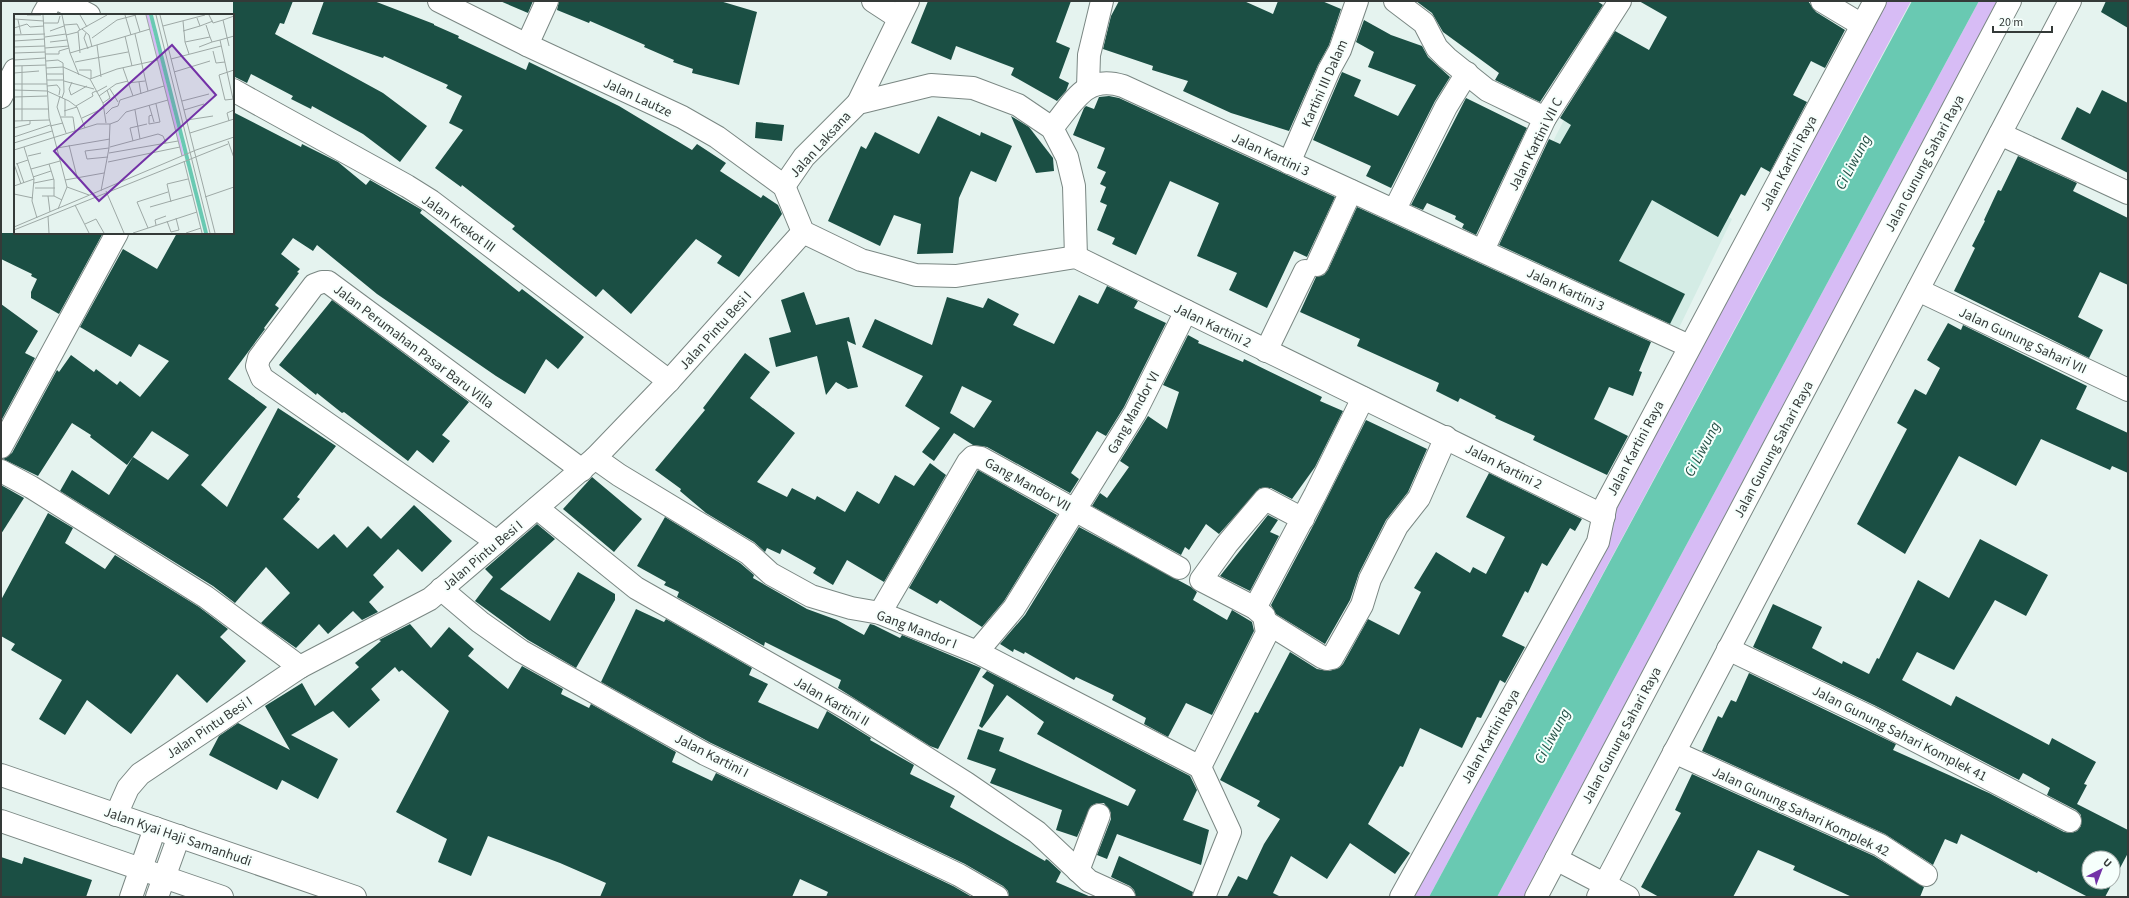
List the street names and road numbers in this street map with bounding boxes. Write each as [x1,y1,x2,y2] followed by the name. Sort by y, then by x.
[1297,36,1353,130] street label: Kartini III Dalam
[600,73,675,123] street label: Jalan Lautze
[1880,91,1970,235] street label: Jalan Gunung Sahari Raya
[1504,94,1568,195] street label: Jalan Kartini VII C
[785,107,856,182] street label: Jalan Laksana
[1755,112,1822,215] street label: Jalan Kartini Raya
[1228,128,1313,182] street label: Jalan Kartini 3
[417,190,500,258] street label: Jalan Krekot III
[1523,263,1608,317] street label: Jalan Kartini 3
[329,280,498,414] street label: Jalan Perumahan Pasar Baru Villa
[675,287,757,375] street label: Jalan Pintu Besi I
[1170,299,1255,353] street label: Jalan Kartini 2
[1955,303,2090,379] street label: Jalan Gunung Sahari VII
[1103,367,1165,458] street label: Gang Mandor VI
[1729,377,1819,521] street label: Jalan Gunung Sahari Raya
[1602,397,1669,500] street label: Jalan Kartini Raya
[1462,439,1545,495] street label: Jalan Kartini 2
[981,453,1074,517] street label: Gang Mandor VII
[438,516,527,596] street label: Jalan Pintu Besi I
[873,605,960,654] street label: Gang Mandor I
[1577,663,1667,807] street label: Jalan Gunung Sahari Raya
[790,672,873,732] street label: Jalan Kartini II
[1809,681,1990,787] street label: Jalan Gunung Sahari Komplek 41
[1457,686,1525,787] street label: Jalan Kartini Raya
[163,692,257,764] street label: Jalan Pintu Besi I
[671,729,752,783] street label: Jalan Kartini I
[1709,762,1892,862] street label: Jalan Gunung Sahari Komplek 42
[101,802,254,872] street label: Jalan Kyai Haji Samanhudi

